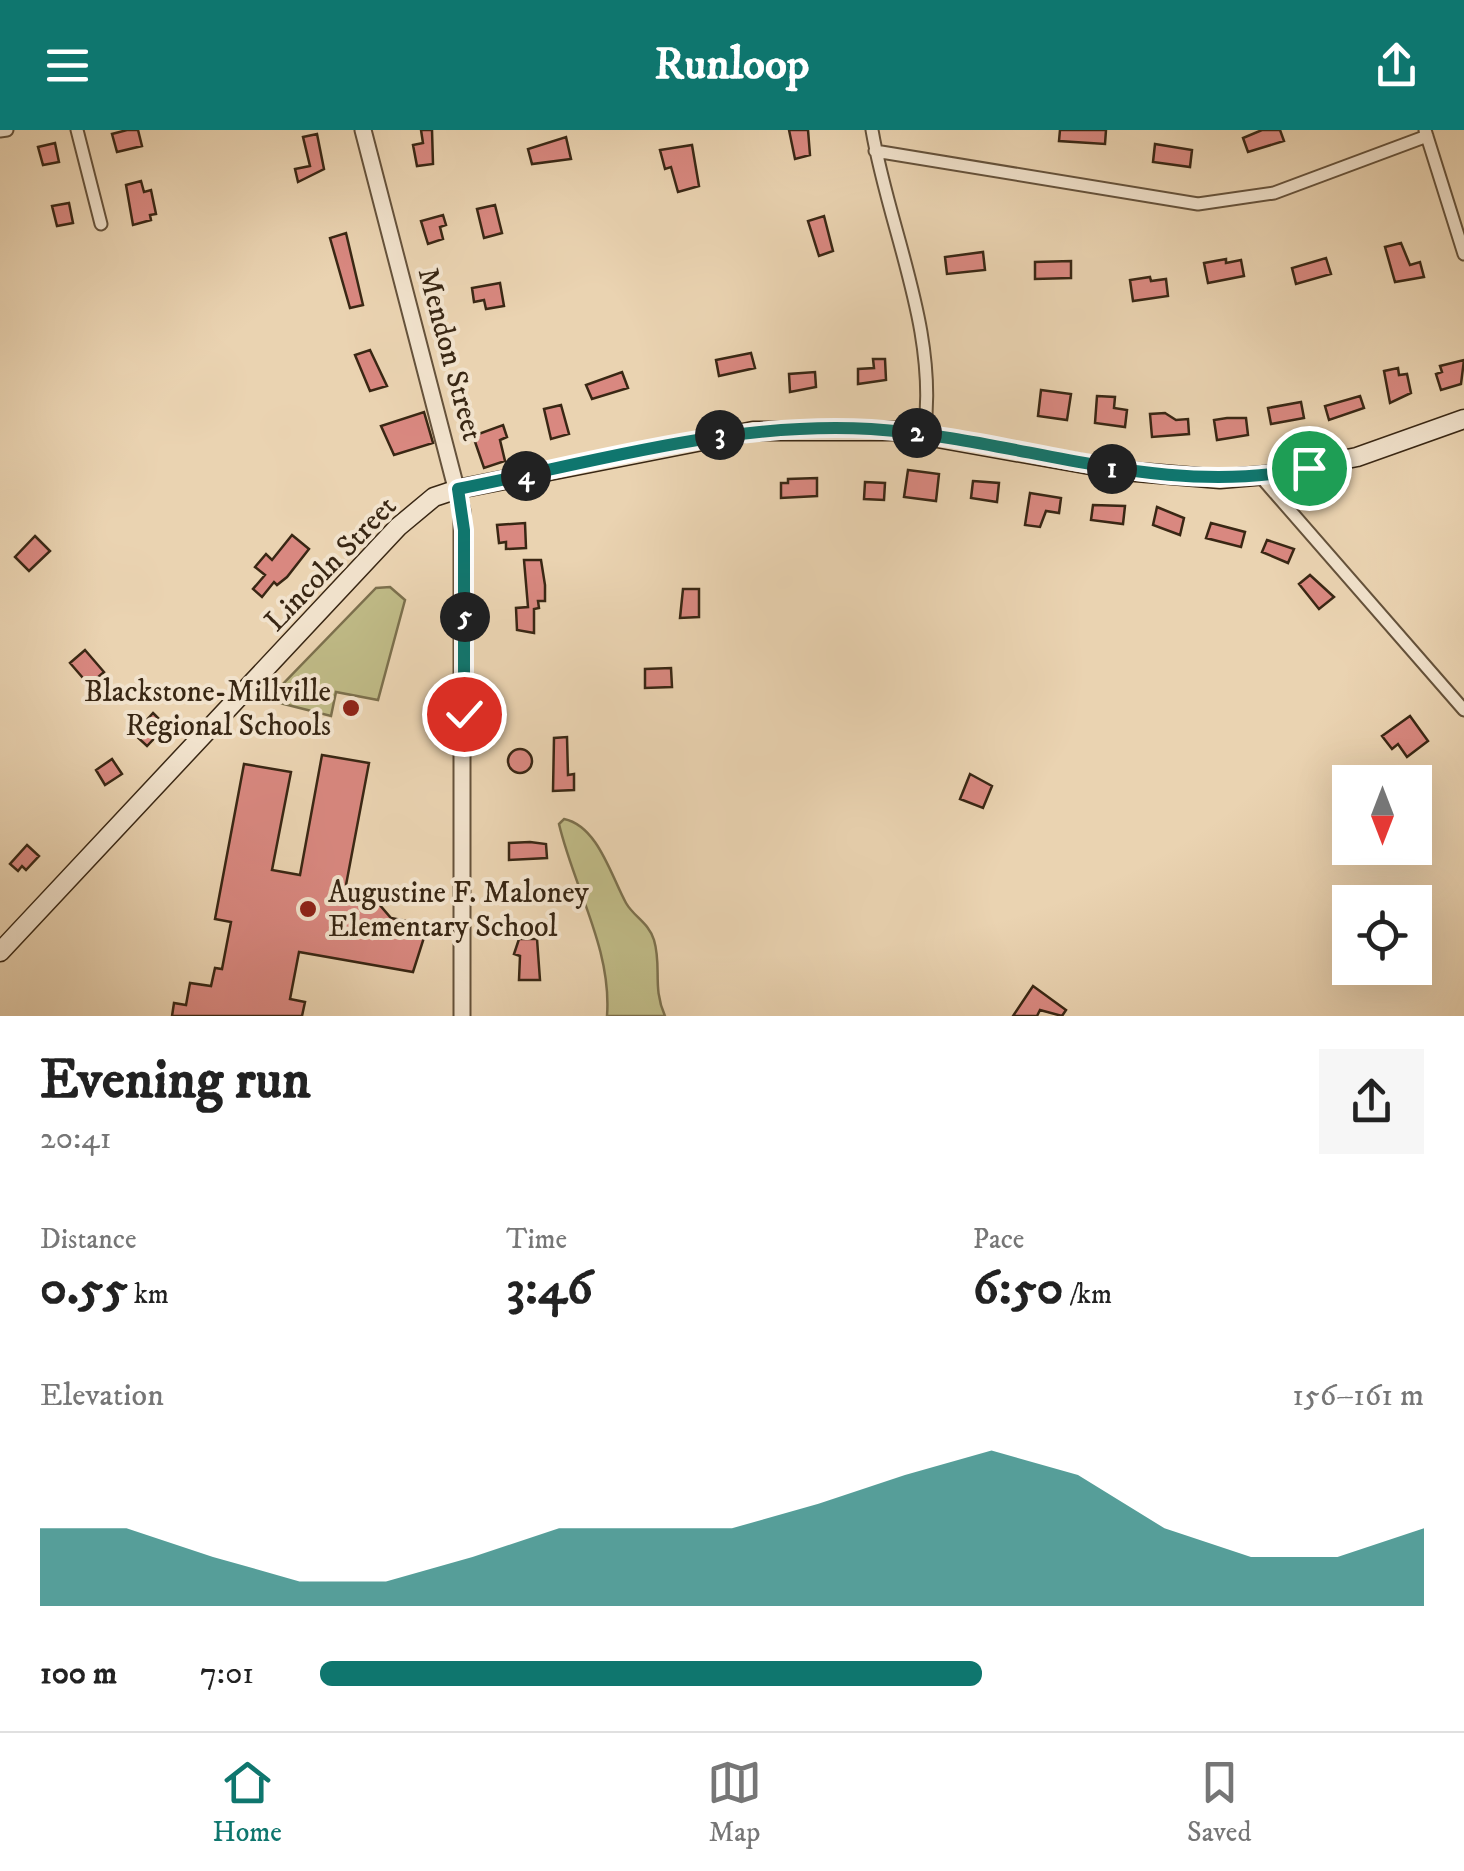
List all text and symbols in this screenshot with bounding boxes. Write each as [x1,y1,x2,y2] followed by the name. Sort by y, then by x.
[655,37,809,93] text: Runloop
[40,38,95,93] icon: menu
[1369,38,1424,93] icon: share
[409,264,490,445] street label: Mendon Street
[892,408,942,458] pin: 2
[695,410,745,460] pin: 3
[910,415,924,450] text: 2
[715,417,725,452] text: 3
[1267,426,1352,511] pin
[1282,441,1337,496] icon: arrive
[1087,444,1137,494] pin: 1
[501,451,551,501] pin: 4
[1107,451,1117,486] text: 1
[518,458,534,493] text: 4
[257,488,405,640] street label: Lincoln Street
[440,592,490,642] pin: 5
[458,599,472,634] text: 5
[422,672,507,757] pin
[84,674,331,745] place label: Blackstone-Millville Regional Schools
[437,687,492,742] icon: check
[340,697,362,719] marker: Blackstone-Millville Regional Schools
[1332,765,1432,865] north arrow
[1332,765,1432,985] map controls
[328,875,590,946] place label: Augustine F. Maloney Elementary School
[1332,885,1432,985] button: locate
[297,898,319,920] marker: Augustine F. Maloney Elementary School
[40,1047,311,1116] text: Evening run
[1319,1049,1424,1154] button: share
[40,1119,111,1159] text: 20:41
[40,1222,136,1257] text: Distance
[506,1222,567,1257] text: Time
[973,1222,1024,1257] text: Pace
[40,1257,128,1320] text: 0.55
[506,1257,593,1320] text: 3:46
[973,1257,1063,1320] text: 6:50
[128,1277,169,1312] text: km
[1063,1277,1112,1312] text: /km
[40,1376,164,1416] text: Elevation
[1292,1376,1424,1416] text: 156–161 m
[40,1654,117,1694] text: 100 m
[200,1654,254,1694] text: 7:01
[213,1755,282,1850] tab: Home
[707,1755,762,1850] tab: Map
[1187,1755,1251,1850] tab: Saved

